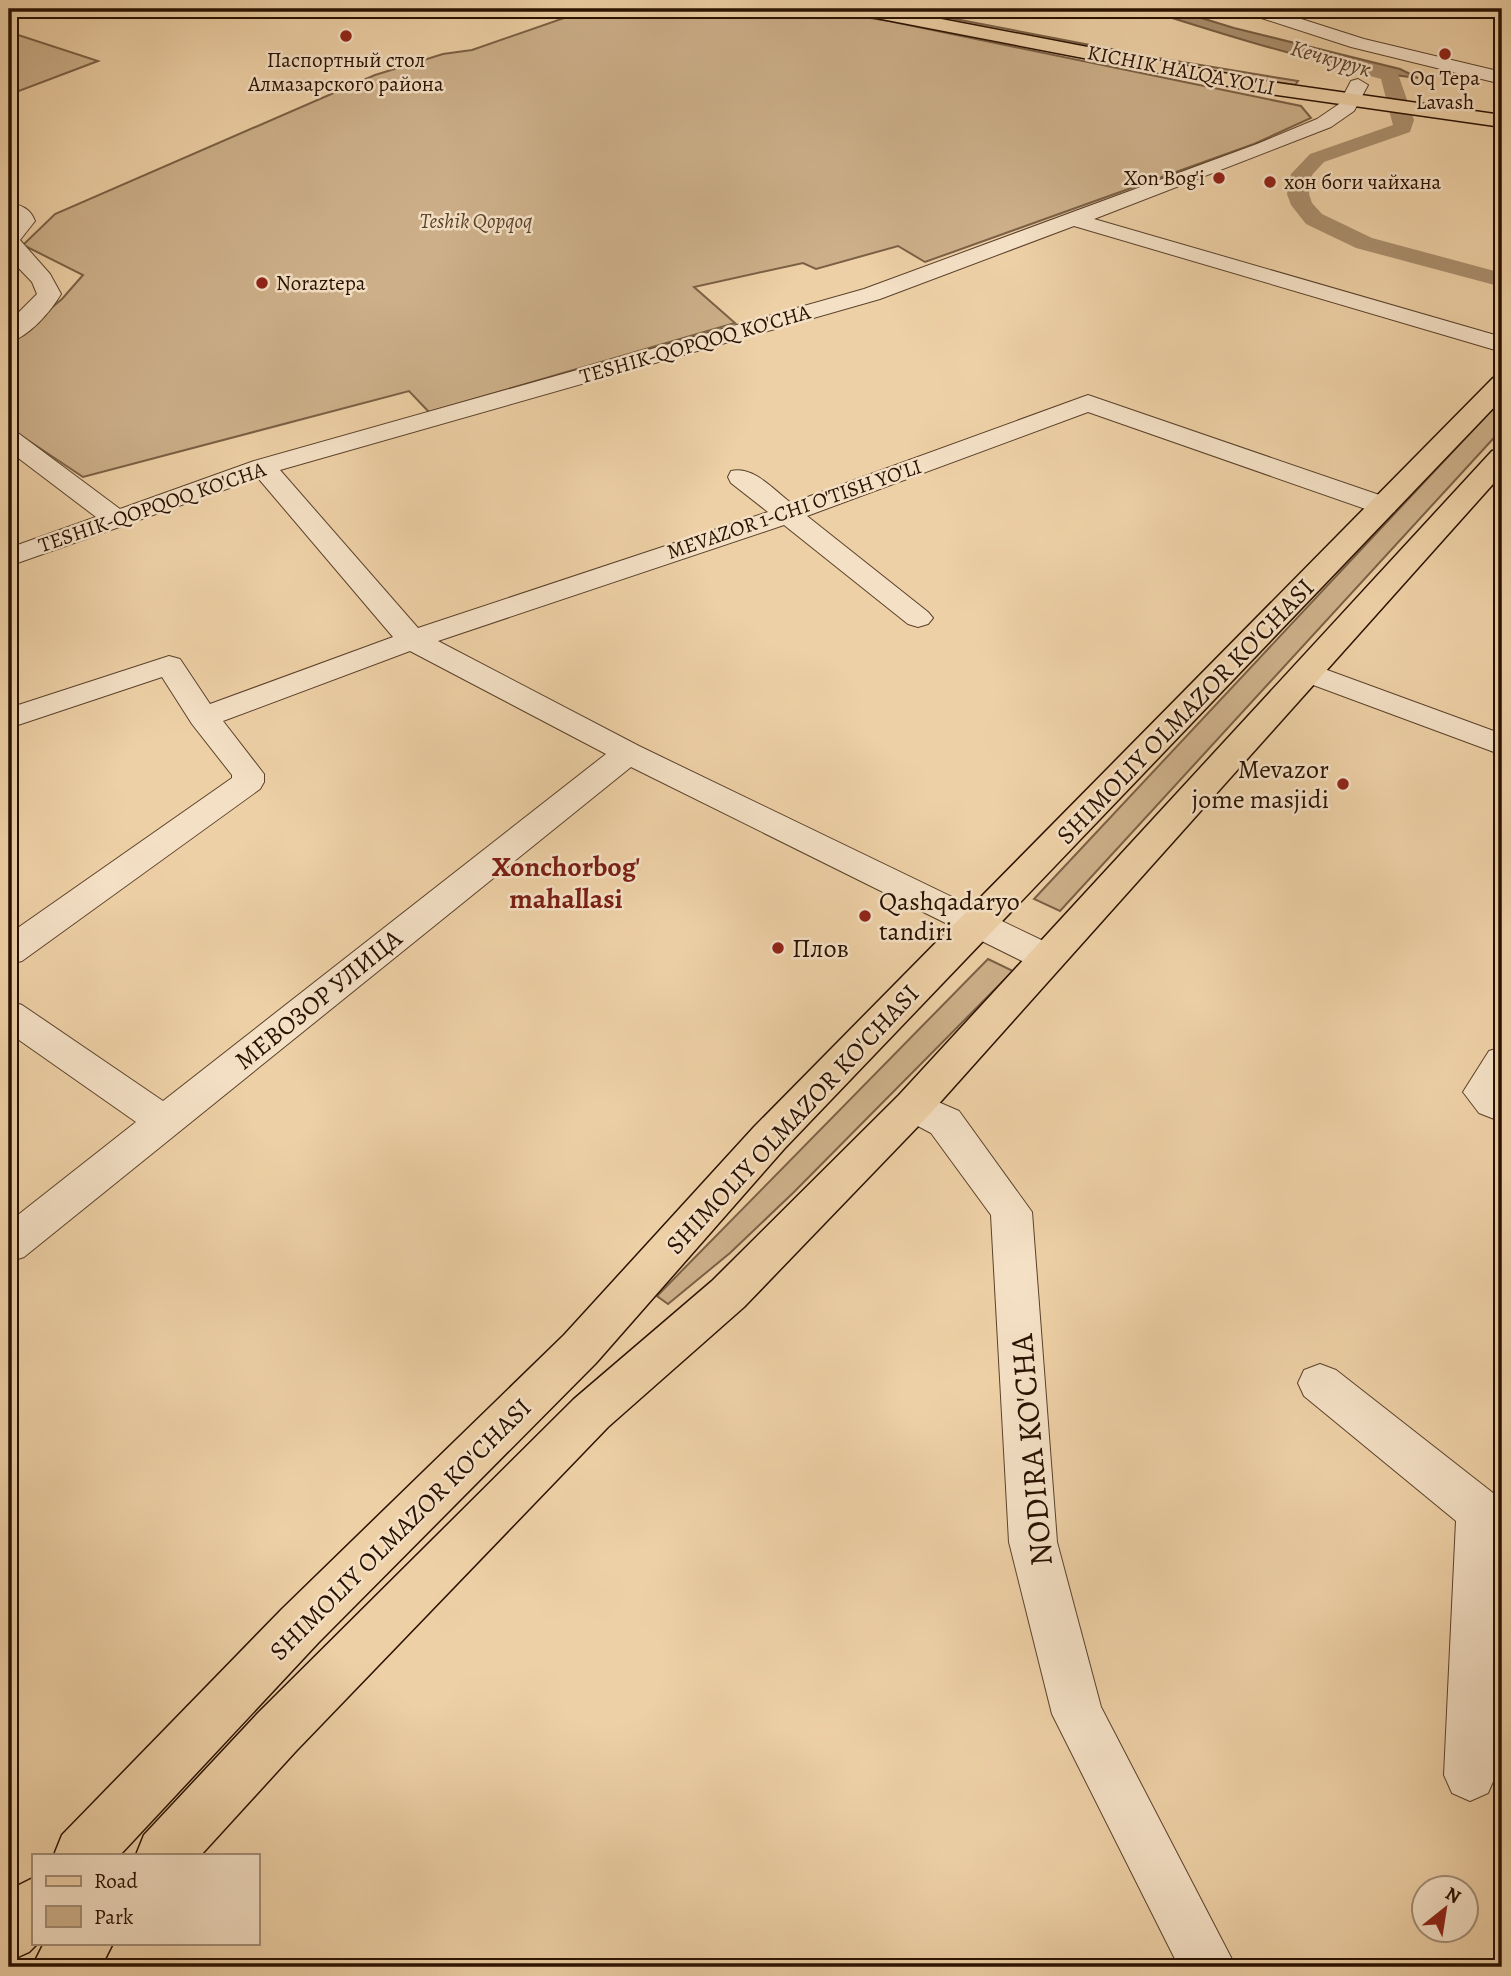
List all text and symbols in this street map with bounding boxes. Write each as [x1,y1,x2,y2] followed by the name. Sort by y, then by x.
[338,28,354,44] marker: Паспортный стол Алмазарского района
[1287,32,1375,85] water label: Кечкурук
[1085,38,1277,102] street label: KICHIK HALQA YO'LI
[247,46,444,98] place label: Паспортный стол Алмазарского района
[1437,46,1453,62] marker: Oq Tepa Lavash
[1410,64,1480,116] place label: Oq Tepa Lavash
[1124,164,1205,192] place label: Xon Bog'i
[1284,168,1442,196] place label: хон боги чайхана
[1211,170,1227,186] marker: Xon Bog'i
[1262,174,1278,190] marker: хон боги чайхана
[420,207,532,235] park label: Teshik Qopqoq
[276,269,366,297] place label: Noraztepa
[254,275,270,291] marker: Noraztepa
[577,297,814,390] street label: TESHIK-QOPQOQ KO'CHA
[663,452,925,566] street label: MEVAZOR 1-CHI O'TISH YO'LI
[35,455,270,559] street label: TESHIK-QOPQOQ KO'CHA
[1049,571,1322,852] street label: SHIMOLIY OLMAZOR KO'CHASI
[1192,752,1329,817] place label: Mevazor jome masjidi
[1335,776,1351,792] marker: Mevazor jome masjidi
[492,848,640,918] district label: Xonchorbog' mahallasi
[879,884,1020,949] place label: Qashqadaryo tandiri
[857,908,873,924] marker: Qashqadaryo tandiri
[227,921,410,1078] street label: МЕВОЗОР УЛИЦА
[792,931,849,966] place label: Плов
[770,940,786,956] marker: Плов
[658,977,927,1262] street label: SHIMOLIY OLMAZOR KO'CHASI
[999,1331,1063,1568] street label: NODIRA KO'CHA
[262,1391,539,1668] street label: SHIMOLIY OLMAZOR KO'CHASI
[32,1854,259,1944] legend
[94,1867,138,1895] text: Road
[1410,1874,1480,1944] north arrow
[1441,1880,1466,1910] text: N
[94,1903,134,1931] text: Park

